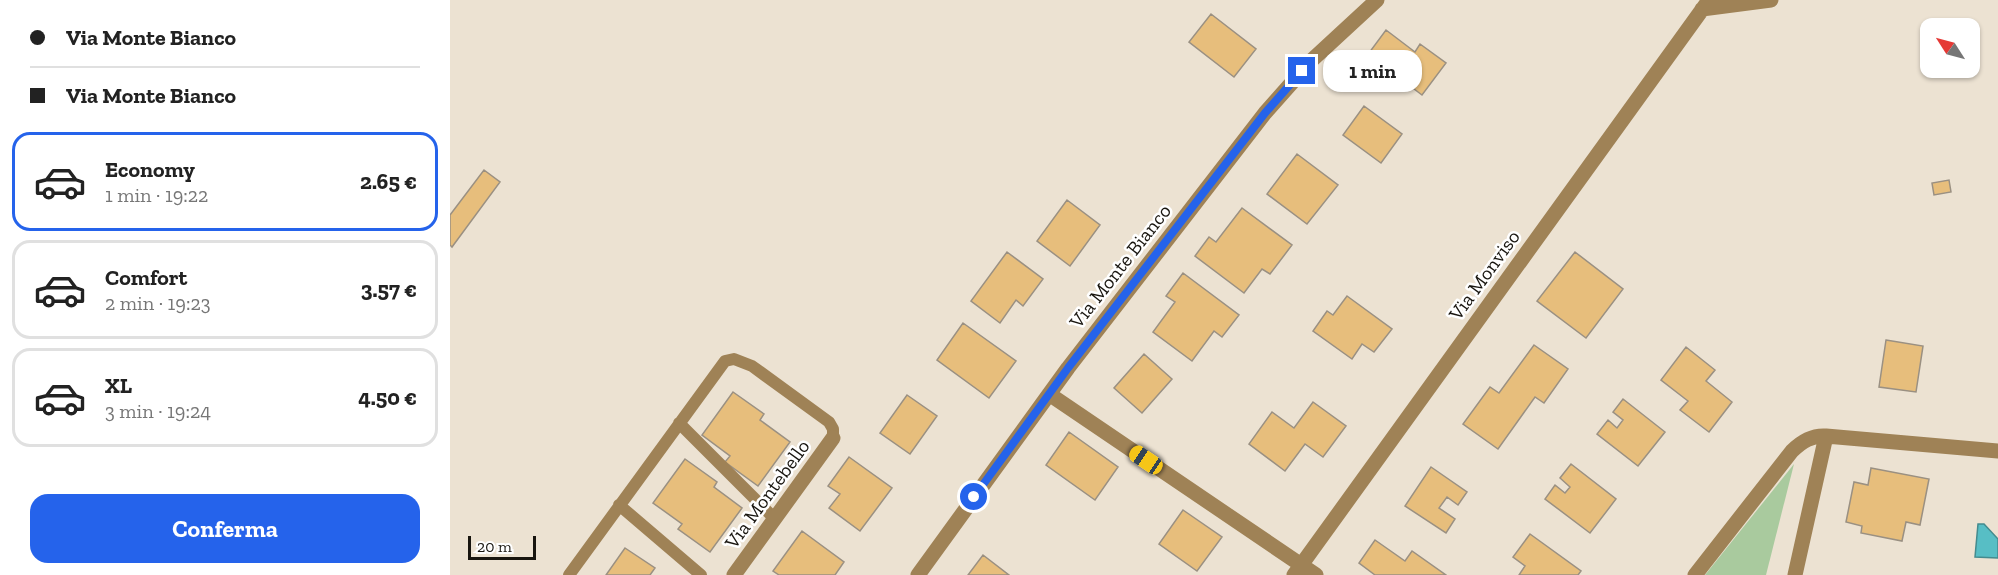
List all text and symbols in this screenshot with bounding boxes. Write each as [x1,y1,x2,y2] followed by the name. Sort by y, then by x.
[1920,18,1980,78] north arrow
[1920,18,1980,78] map controls
[66,24,236,51] text: Via Monte Bianco
[1323,50,1422,92] callout: 1 min
[1288,57,1315,84] route end
[1349,59,1396,83] text: 1 min
[66,82,236,109] text: Via Monte Bianco
[33,155,87,209] icon: car
[105,156,195,183] text: Economy
[360,168,417,195] text: 2.65 €
[105,183,208,207] text: 1 min · 19:22
[1063,199,1176,334] street label: Via Monte Bianco
[1443,225,1525,326] street label: Via Monviso
[33,263,87,317] icon: car
[105,264,187,291] text: Comfort
[361,276,417,303] text: 3.57 €
[105,291,211,315] text: 2 min · 19:23
[33,371,87,425] icon: car
[105,372,132,399] text: XL
[358,384,417,411] text: 4.50 €
[105,399,211,423] text: 3 min · 19:24
[719,435,815,554] street label: Via Montebello
[1126,442,1166,478] car
[960,483,987,510] route start
[30,494,420,563] button: Conferma
[468,533,536,560] scale bar
[477,537,512,556] text: 20 m

